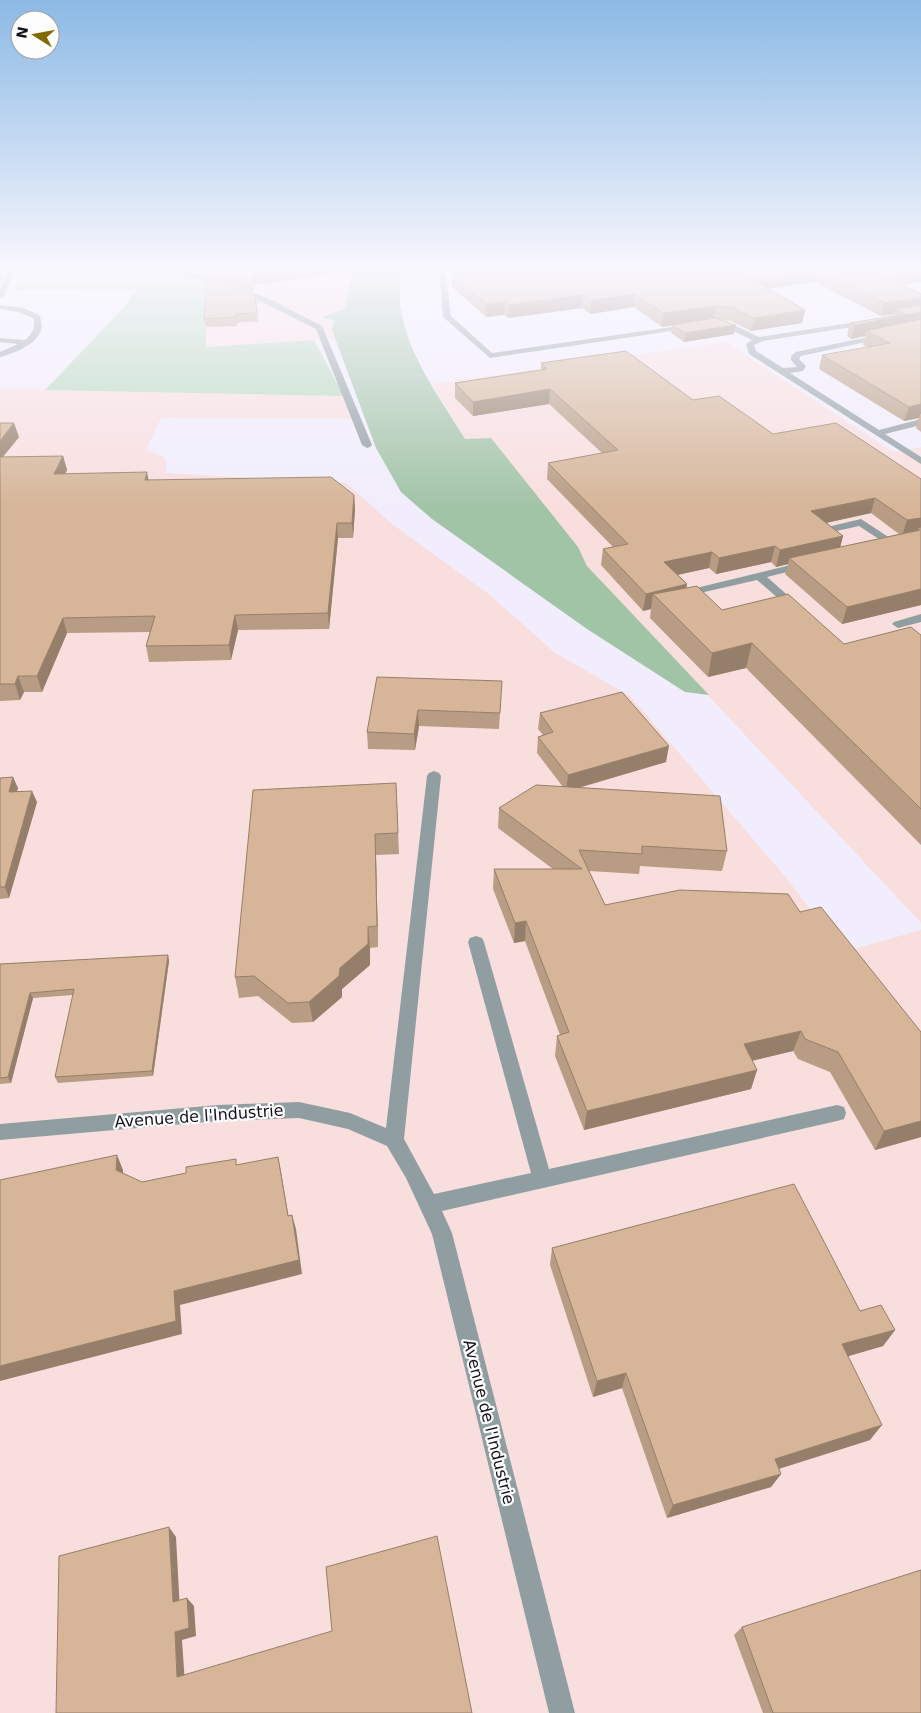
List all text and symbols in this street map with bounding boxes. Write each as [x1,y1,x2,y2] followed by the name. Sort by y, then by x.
[10,10,60,60] north arrow
[13,25,31,40] text: N
[114,1101,284,1131] street label: Avenue de l'Industrie
[459,1338,519,1506] street label: Avenue de l'Industrie

